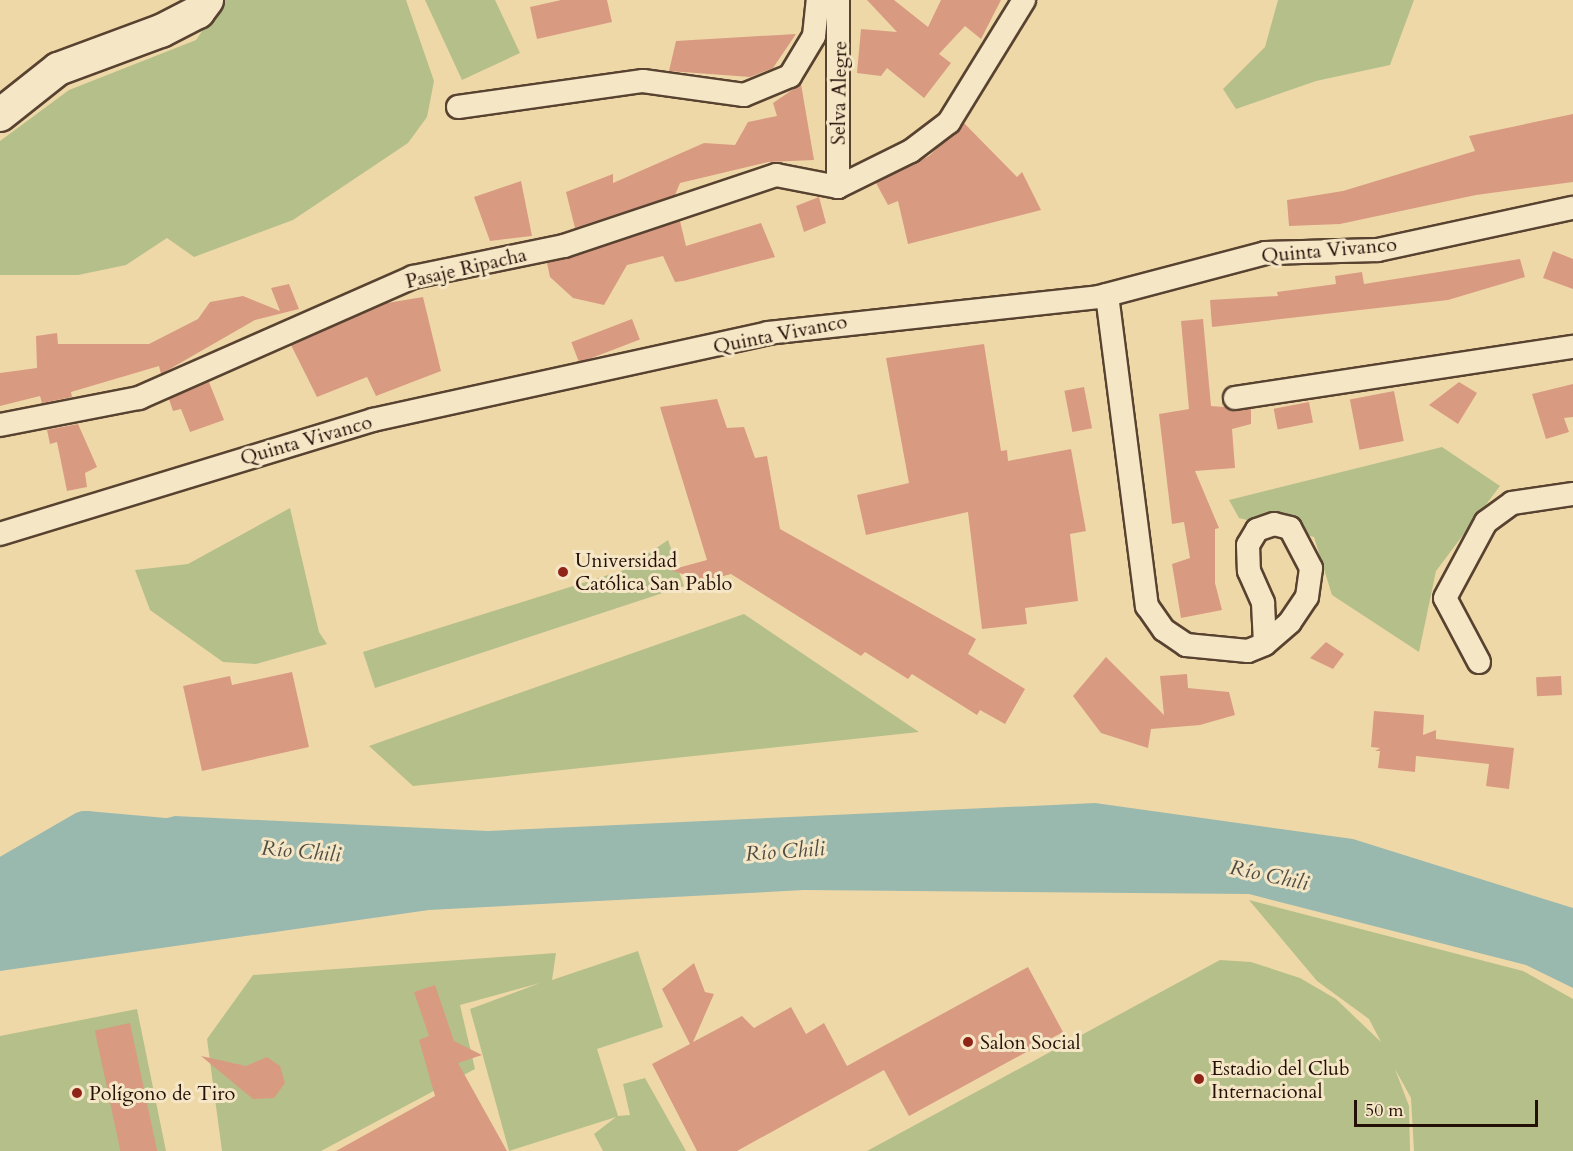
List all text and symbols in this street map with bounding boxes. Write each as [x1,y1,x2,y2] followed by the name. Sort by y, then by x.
[826,41,852,145] street label: Selva Alegre
[1260,232,1398,268] street label: Quinta Vivanco
[403,242,529,294] street label: Pasaje Ripacha
[711,309,849,359] street label: Quinta Vivanco
[237,410,375,470] street label: Quinta Vivanco
[575,548,732,595] place label: Universidad Católica San Pablo
[556,565,570,579] marker: Universidad Católica San Pablo
[260,836,342,868] water label: Río Chili
[744,837,826,867] water label: Río Chili
[1227,855,1311,897] water label: Río Chili
[980,1030,1081,1054] place label: Salon Social
[961,1035,975,1049] marker: Salon Social
[1211,1056,1350,1103] place label: Estadio del Club Internacional
[1192,1072,1206,1086] marker: Estadio del Club Internacional
[89,1081,235,1105] place label: Polígono de Tiro
[70,1086,84,1100] marker: Polígono de Tiro
[1357,1088,1542,1126] scale bar
[1365,1098,1404,1123] text: 50 m

